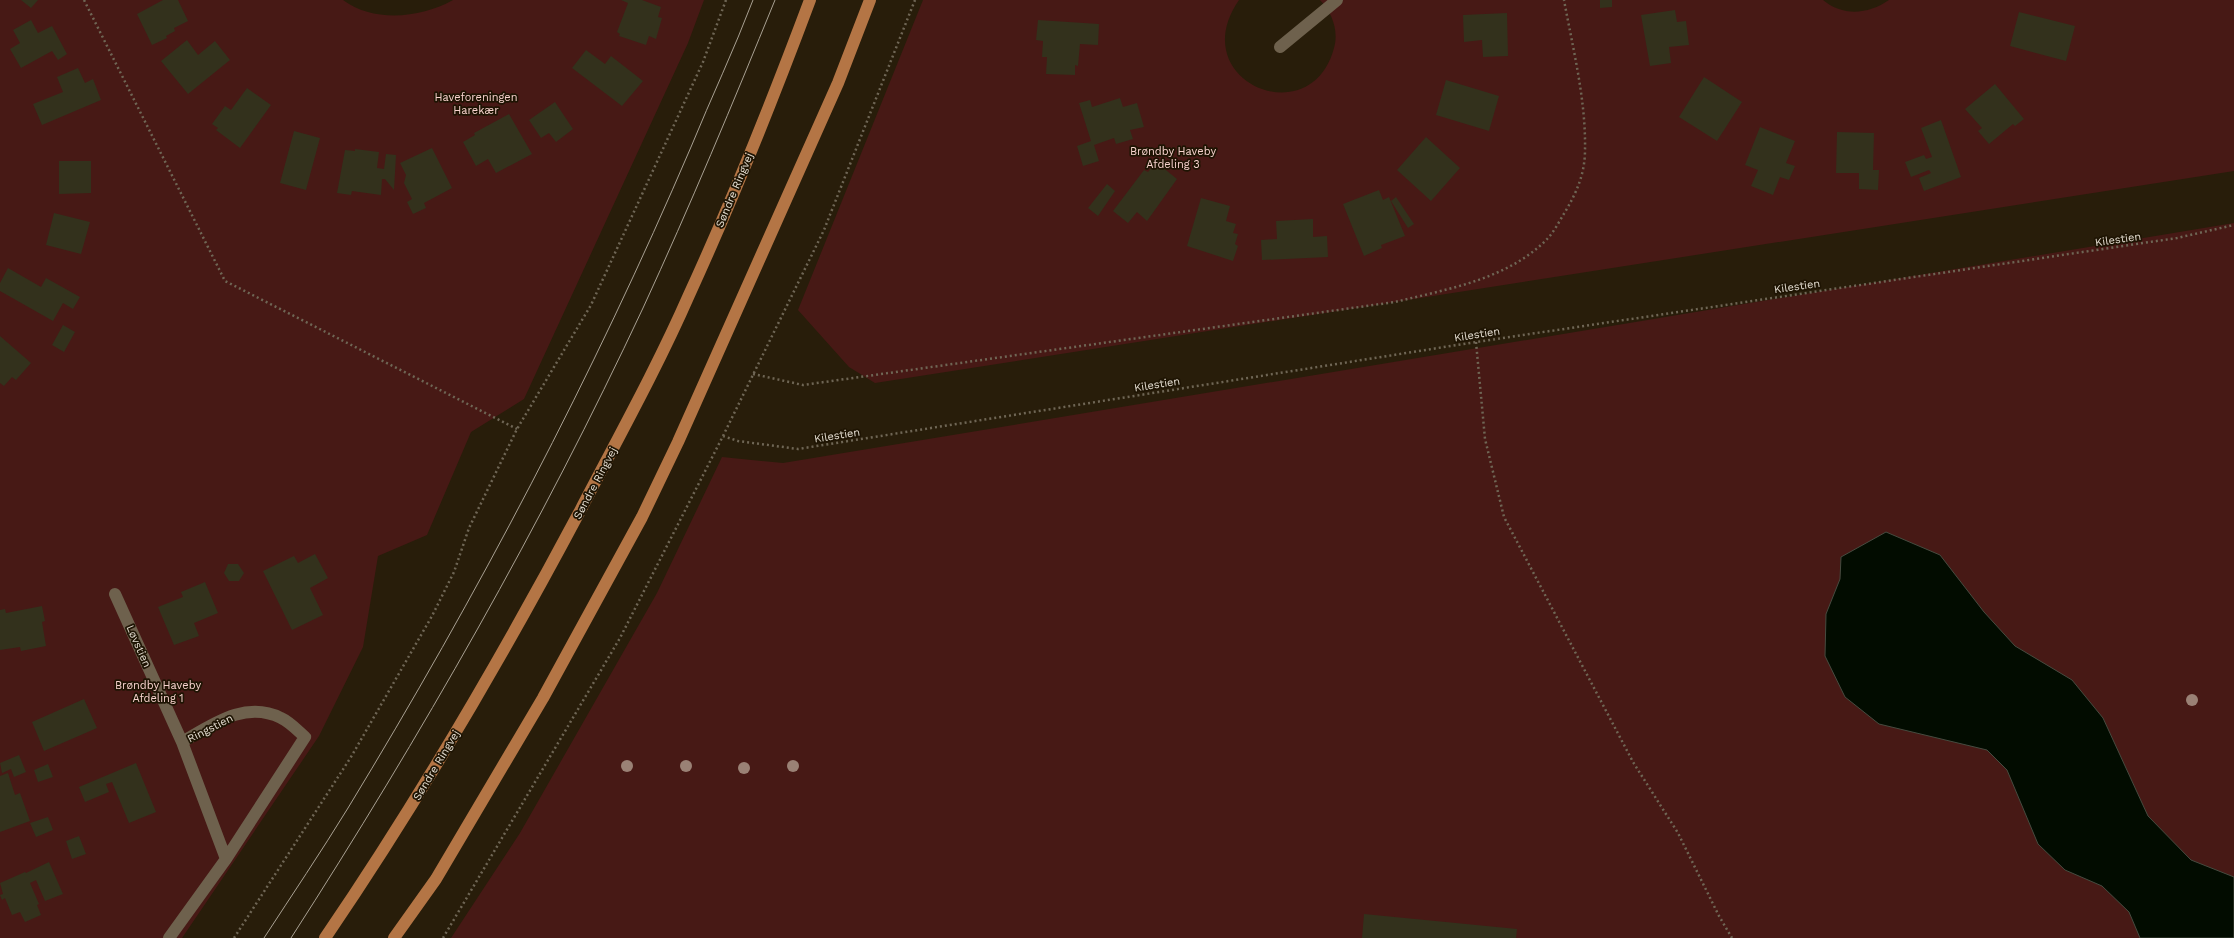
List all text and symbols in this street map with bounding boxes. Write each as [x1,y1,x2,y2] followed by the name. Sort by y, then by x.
[434,91,518,117] park label: Haveforeningen Harekær
[1130,145,1216,171] park label: Brøndby Haveby Afdeling 3
[713,151,756,229] street label: Søndre Ringvej
[2094,230,2142,249] street label: Kilestien
[1773,277,1821,296] street label: Kilestien
[1453,324,1501,345] street label: Kilestien
[1133,374,1181,395] street label: Kilestien
[813,425,861,446] street label: Kilestien
[571,445,620,521] street label: Søndre Ringvej
[123,623,154,669] street label: Løvstien
[115,679,201,705] park label: Brøndby Haveby Afdeling 1
[185,711,235,745] street label: Ringstien
[410,728,463,803] street label: Søndre Ringvej

